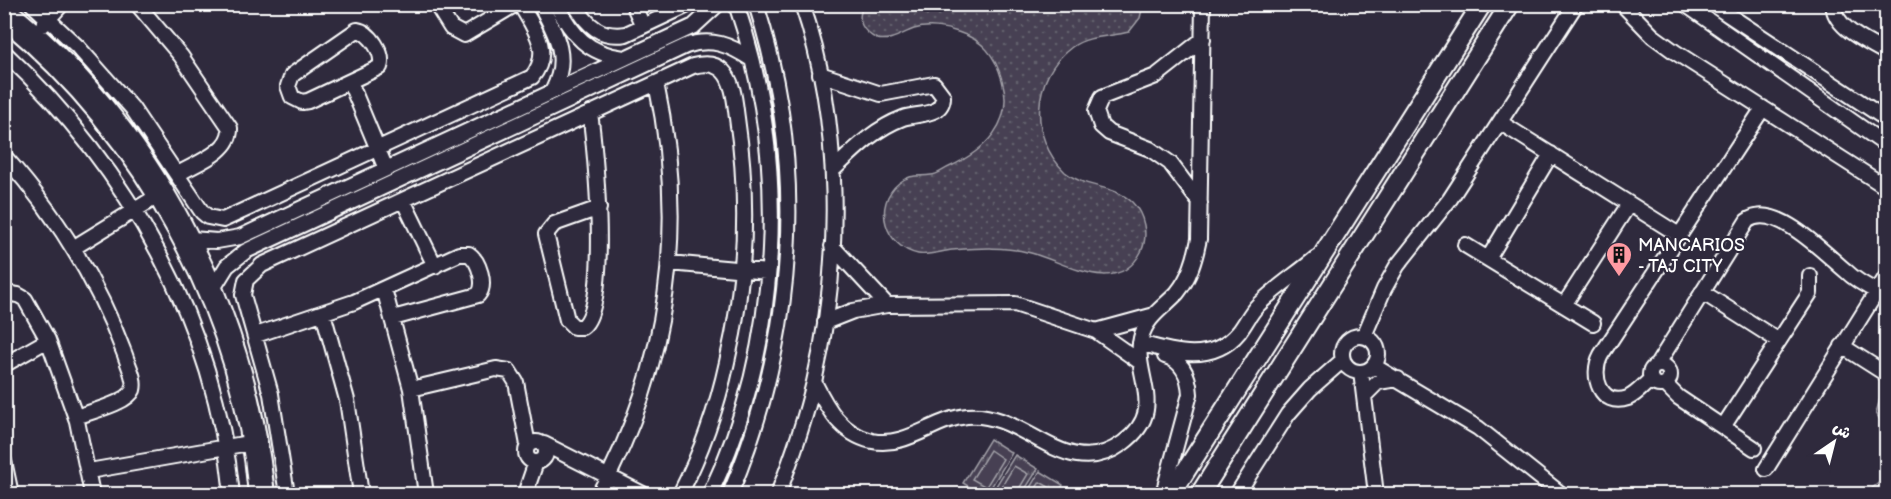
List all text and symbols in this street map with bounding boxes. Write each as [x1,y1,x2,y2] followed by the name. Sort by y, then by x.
[1638,235,1745,277] place label: MANCARIOS - TAJ CITY
[1604,240,1634,278] building icon: MANCARIOS - TAJ CITY
[1804,412,1864,472] north arrow
[1829,418,1854,444] text: ش

